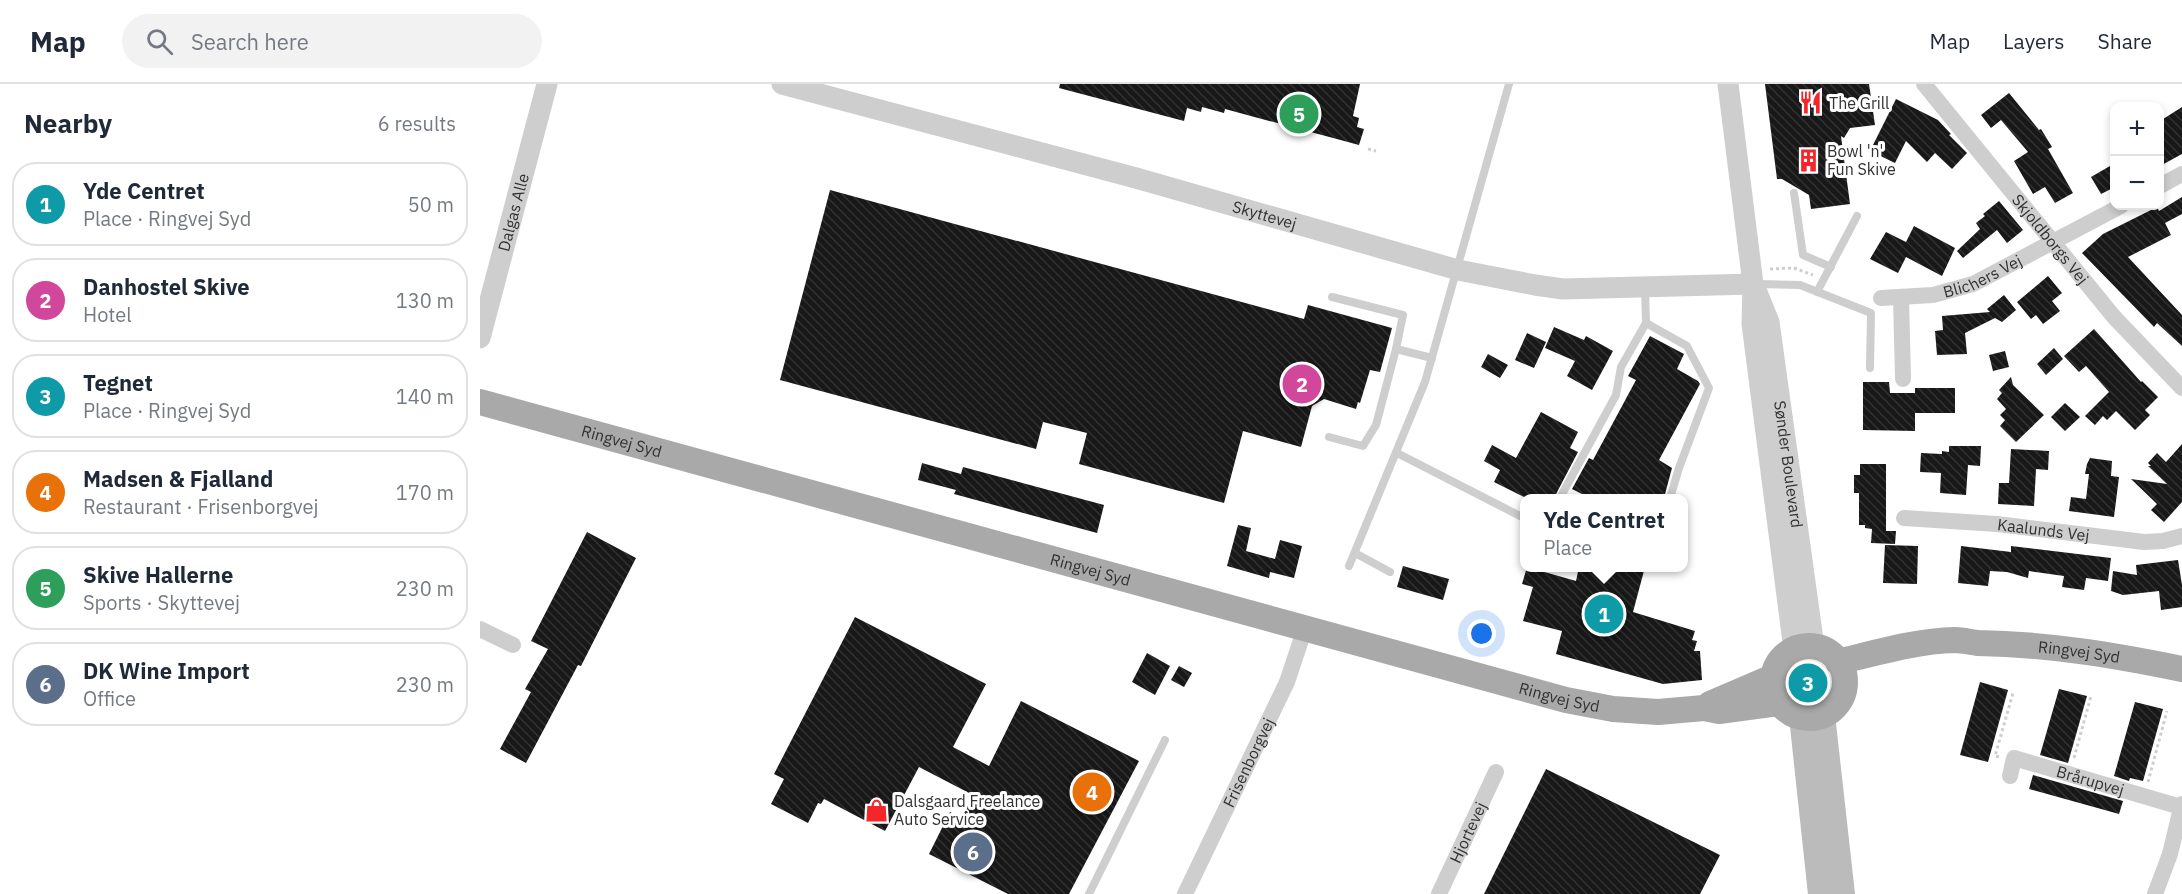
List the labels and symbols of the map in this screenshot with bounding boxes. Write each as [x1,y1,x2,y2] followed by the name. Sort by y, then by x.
[1798,90,1824,116] restaurant icon: The Grill
[1280,92,1318,136] pin: 5
[1829,93,1889,113] place label: The Grill
[1827,141,1896,179] place label: Bowl 'n' Fun Skive
[1796,147,1822,173] building icon: Bowl 'n' Fun Skive
[493,171,533,253] street label: Dalgas Alle
[2008,190,2093,288] street label: Skjoldborgs Vej
[1230,196,1299,233] street label: Skyttevej
[1941,250,2025,302] street label: Blichers Vej
[1282,362,1322,406] pin: 2
[1770,399,1807,529] street label: Sønder Boulevard
[579,420,664,461] street label: Ringvej Syd
[1996,514,2091,545] street label: Kaalunds Vej
[1048,549,1133,590] street label: Ringvej Syd
[1584,592,1624,636] pin: 1
[1467,619,1496,648] your location
[2037,636,2122,667] street label: Ringvej Syd
[1788,660,1828,706] pin: 3
[1517,678,1601,716] street label: Ringvej Syd
[1218,714,1278,810] street label: Frisenborgvej
[2054,761,2127,800] street label: Brårupvej
[1072,770,1112,814] pin: 4
[894,791,1041,829] place label: Dalsgaard Freelance Auto Service
[863,797,889,823] shop icon: Dalsgaard Freelance Auto Service
[1445,799,1491,866] street label: Hjortevej
[954,830,992,874] pin: 6

